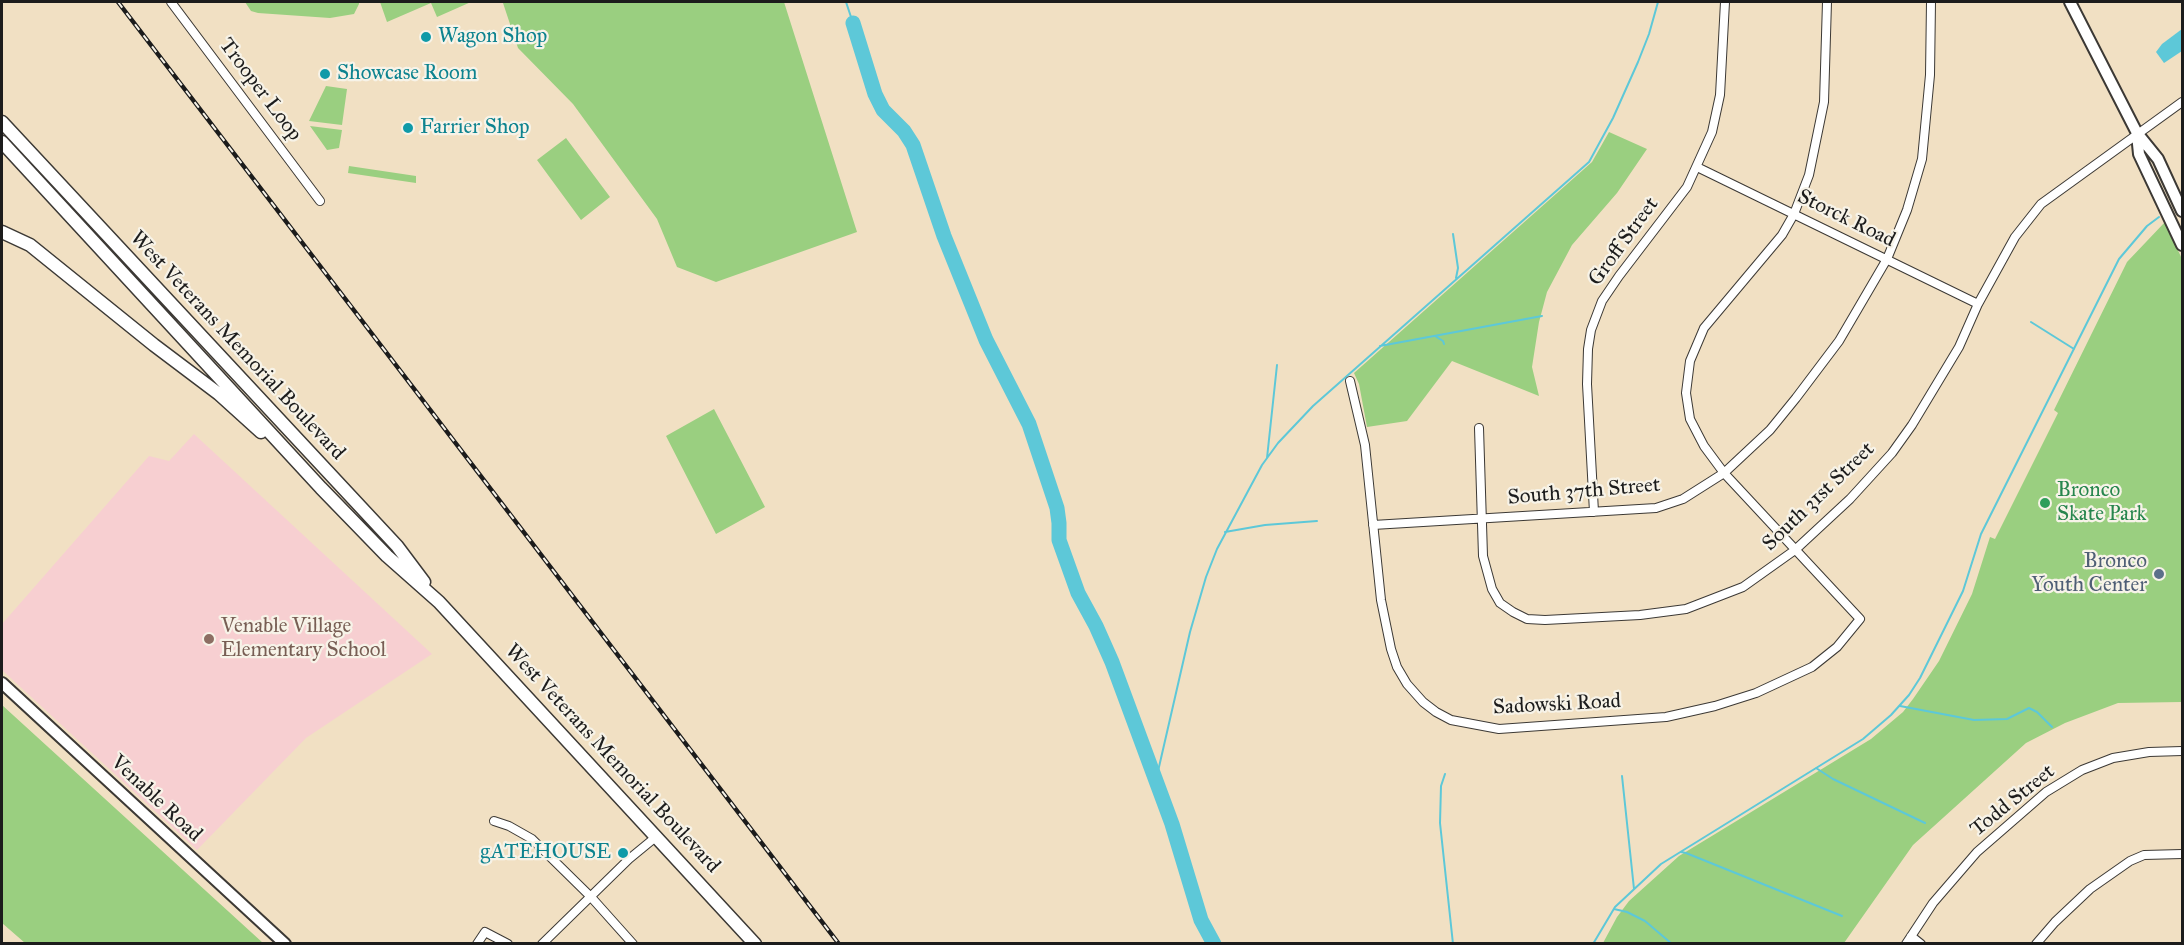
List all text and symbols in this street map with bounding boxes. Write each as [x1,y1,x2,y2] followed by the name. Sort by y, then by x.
[438,24,547,50] place label: Wagon Shop
[419,30,433,44] marker: Wagon Shop
[213,34,307,146] street label: Trooper Loop
[337,61,477,87] place label: Showcase Room
[318,67,332,81] marker: Showcase Room
[420,115,530,141] place label: Farrier Shop
[401,121,415,135] marker: Farrier Shop
[1793,184,1899,254] street label: Storck Road
[1584,193,1664,291] street label: Groff Street
[124,226,350,466] street label: West Veterans Memorial Boulevard
[1758,437,1880,557] street label: South 31st Street
[1507,473,1661,511] street label: South 37th Street
[2057,478,2146,528] place label: Bronco Skate Park
[2038,496,2052,510] marker: Bronco Skate Park
[2031,549,2147,599] place label: Bronco Youth Center
[2152,567,2166,581] marker: Bronco Youth Center
[221,614,386,664] place label: Venable Village Elementary School
[202,632,216,646] marker: Venable Village Elementary School
[499,639,725,879] street label: West Veterans Memorial Boulevard
[1492,689,1622,721] street label: Sadowski Road
[105,750,207,848] street label: Venable Road
[1966,759,2060,843] street label: Todd Street
[480,840,611,866] place label: gATEHOUSE
[616,846,630,860] marker: gATEHOUSE

